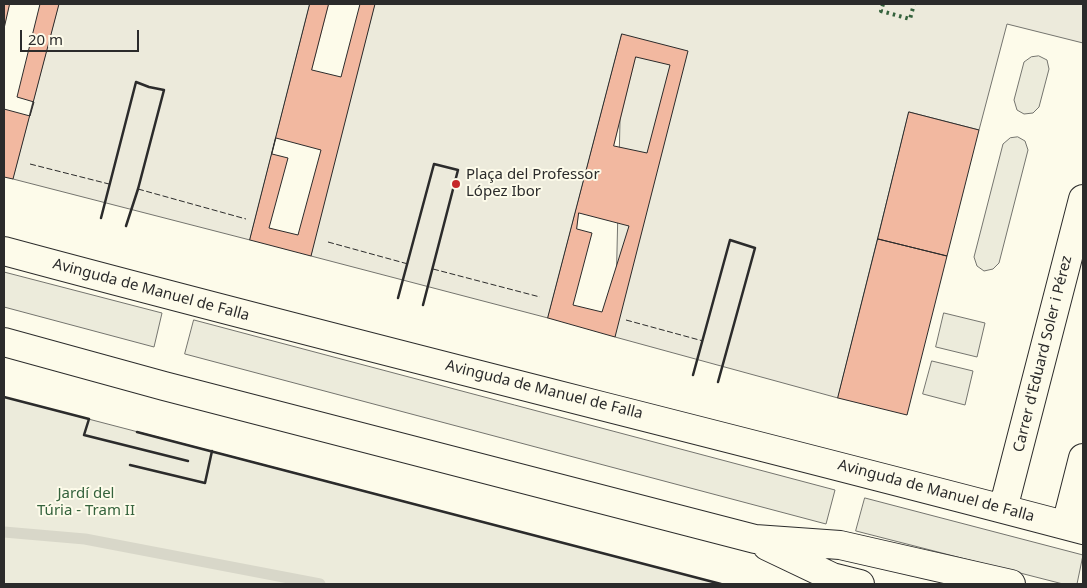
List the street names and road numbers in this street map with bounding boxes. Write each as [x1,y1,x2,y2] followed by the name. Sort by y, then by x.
[1010,254,1076,454] street label: Carrer d'Eduard Soler i Pérez
[51,255,251,325] street label: Avinguda de Manuel de Falla
[443,357,645,423] street label: Avinguda de Manuel de Falla
[836,456,1036,526] street label: Avinguda de Manuel de Falla

